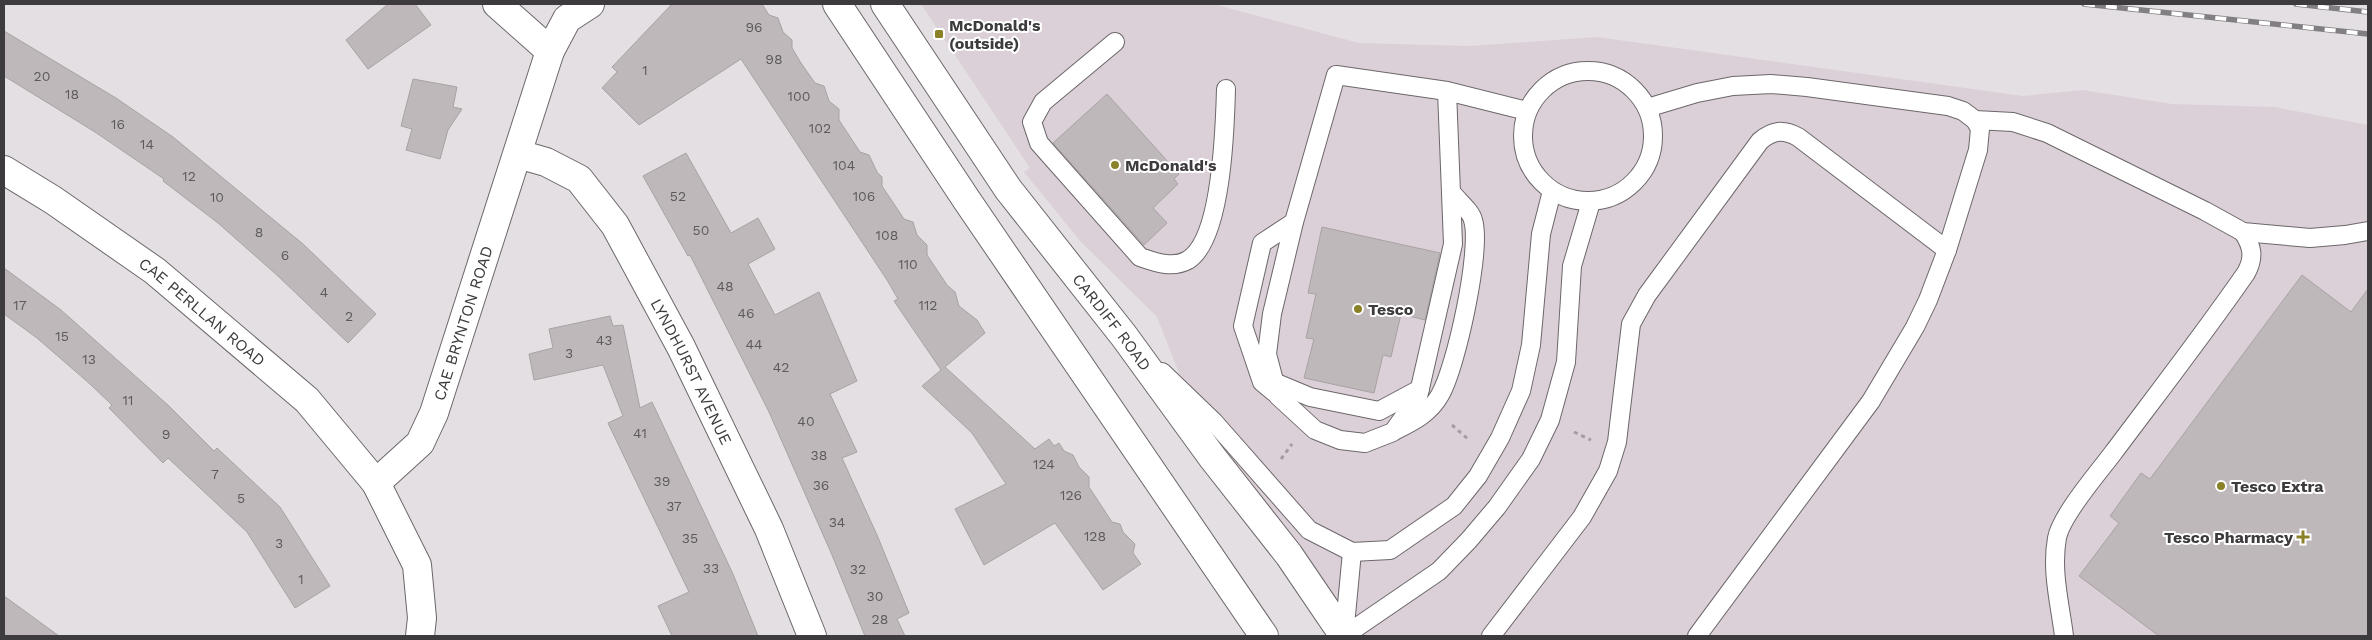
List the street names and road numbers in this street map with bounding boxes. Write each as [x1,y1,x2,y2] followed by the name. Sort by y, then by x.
[430,244,497,403] street label: CAE BRYNTON ROAD
[135,254,269,370] street label: CAE PERLLAN ROAD
[1068,270,1155,374] street label: CARDIFF ROAD
[647,295,736,448] street label: LYNDHURST AVENUE

